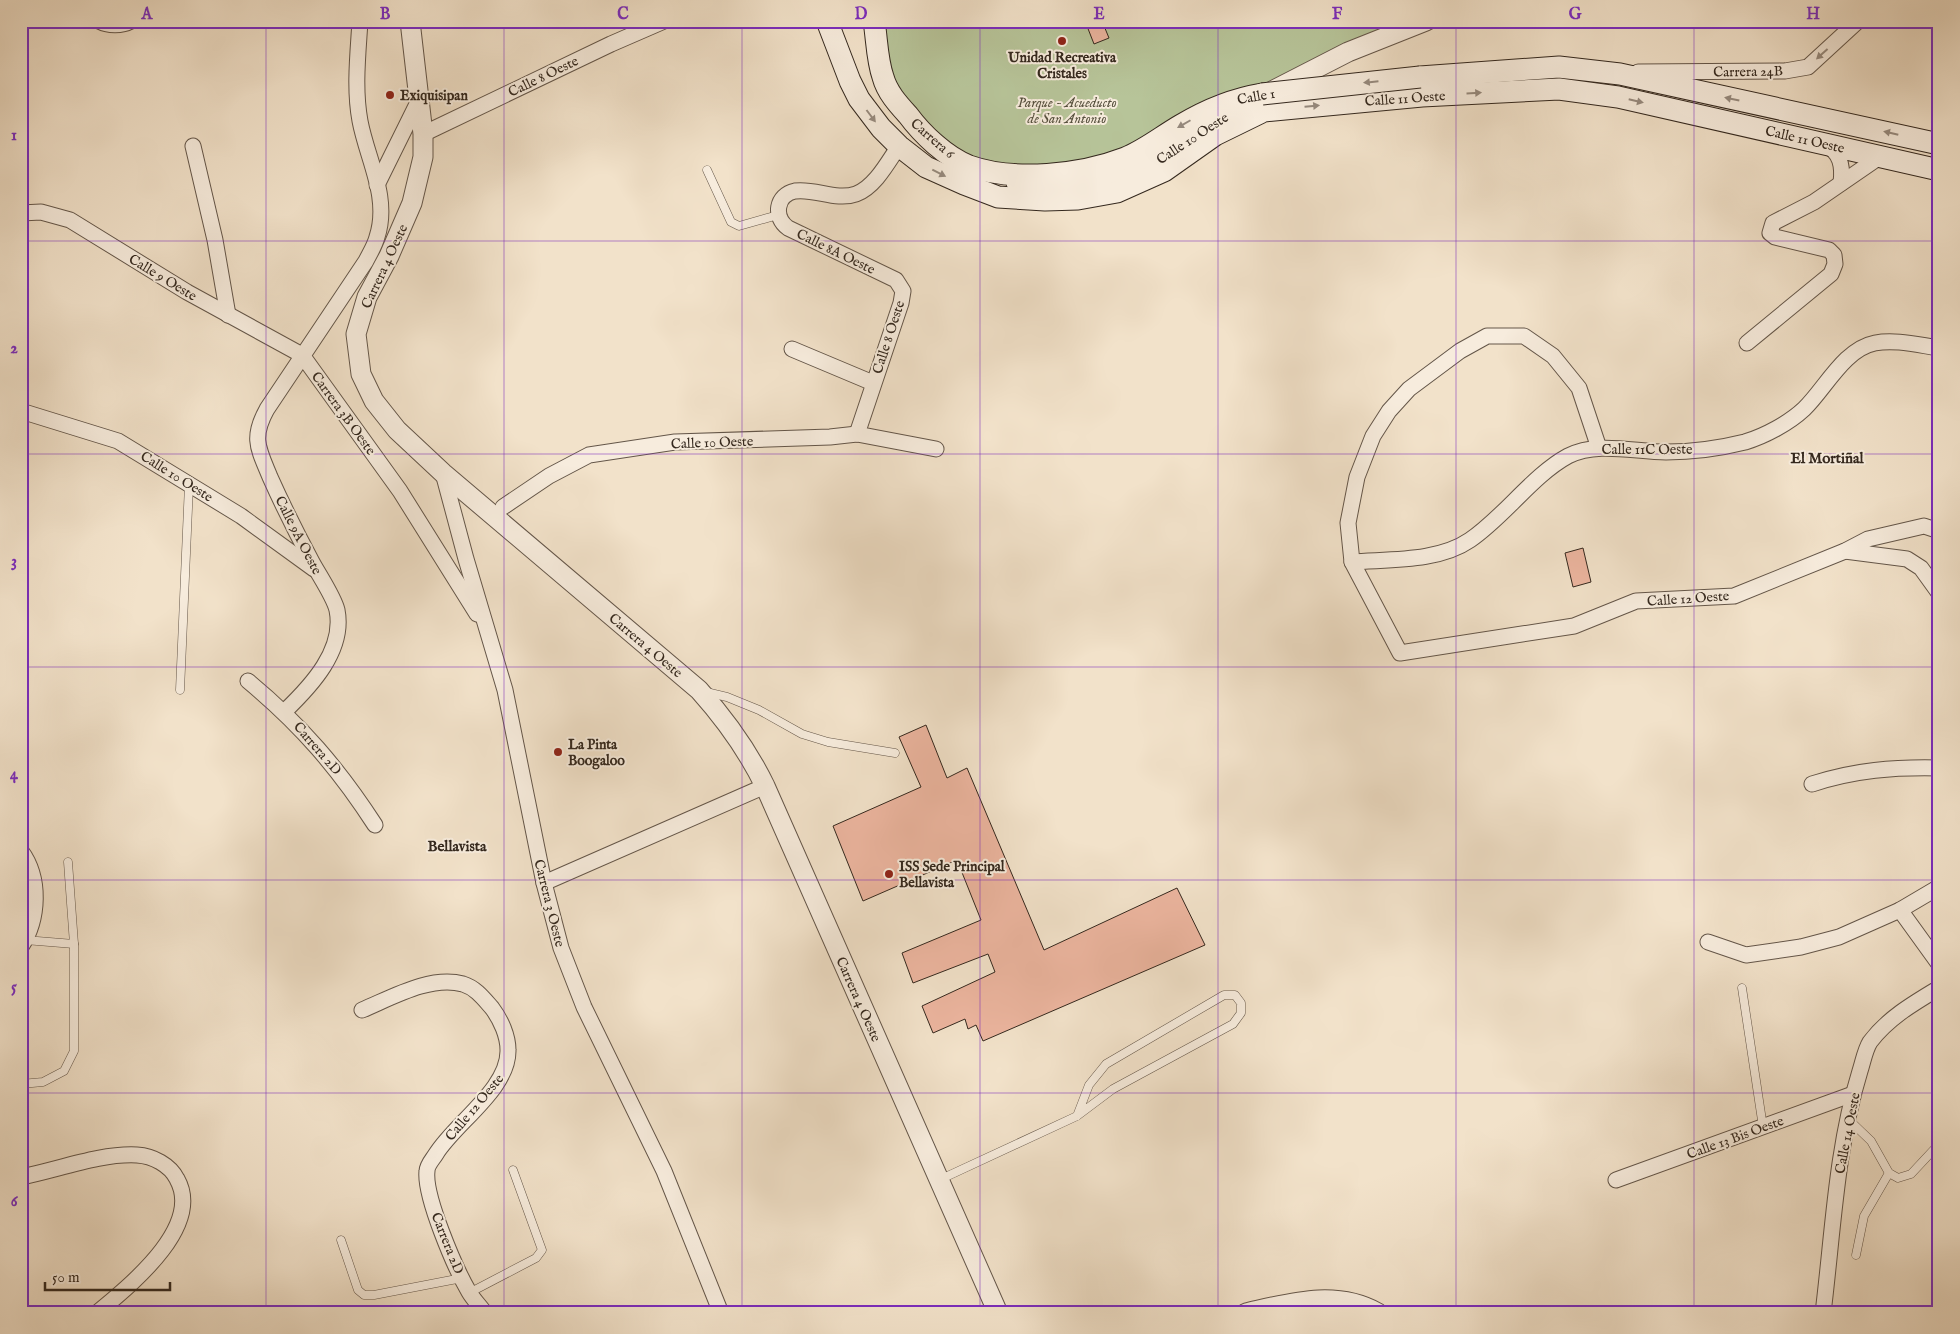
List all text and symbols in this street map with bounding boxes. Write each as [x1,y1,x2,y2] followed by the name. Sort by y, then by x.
[141,5,154,25] text: A
[380,5,391,25] text: B
[617,5,629,25] text: C
[855,5,868,25] text: D
[1093,5,1105,25] text: E
[1332,5,1343,25] text: F
[1569,5,1582,25] text: G
[1806,5,1820,25] text: H
[1056,35,1068,47] marker: Unidad Recreativa Cristales
[1816,48,1828,60] one-way arrow
[1007,49,1117,83] place label: Unidad Recreativa Cristales
[505,52,582,102] street label: Calle 8 Oeste
[1713,62,1783,82] street label: Carrera 24B
[1363,78,1379,86] one-way arrow
[1236,85,1277,109] street label: Calle 1
[400,87,468,105] place label: Exiquisipan
[1364,87,1447,111] street label: Calle 11 Oeste
[384,89,396,101] marker: Exiquisipan
[1467,89,1483,97] one-way arrow
[1017,94,1117,128] park label: Parque - Acueducto de San Antonio
[1724,94,1740,102] one-way arrow
[1628,97,1643,105] one-way arrow
[1305,102,1321,110] one-way arrow
[866,109,877,122] one-way arrow
[1153,109,1232,169] street label: Calle 10 Oeste
[906,115,959,164] street label: Carrera 6
[1177,119,1191,128] one-way arrow
[1763,122,1847,158] street label: Calle 11 Oeste
[11,126,17,146] text: 1
[1884,129,1899,137] one-way arrow
[932,169,946,177] one-way arrow
[357,221,413,312] street label: Carrera 4 Oeste
[793,225,878,279] street label: Calle 8A Oeste
[125,250,200,306] street label: Calle 9 Oeste
[869,298,909,376] street label: Calle 8 Oeste
[10,339,18,359] text: 2
[307,368,380,459] street label: Carrera 3B Oeste
[671,433,754,453] street label: Calle 10 Oeste
[1602,441,1693,459] street label: Calle 11C Oeste
[137,447,217,507] street label: Calle 10 Oeste
[1790,449,1864,468] district label: El Mortiñal
[271,493,326,578] street label: Calle 9A Oeste
[11,552,17,572] text: 3
[1646,587,1730,611] street label: Calle 12 Oeste
[605,610,686,682] street label: Carrera 4 Oeste
[289,718,345,779] street label: Carrera 2D
[568,736,625,770] place label: La Pinta Boogaloo
[552,746,564,758] marker: La Pinta Boogaloo
[10,765,19,785] text: 4
[428,837,487,856] district label: Bellavista
[529,858,569,949] street label: Carrera 3 Oeste
[899,858,1006,892] place label: ISS Sede Principal Bellavista
[883,868,895,880] marker: ISS Sede Principal Bellavista
[831,954,885,1045] street label: Carrera 4 Oeste
[11,978,17,998] text: 5
[441,1070,508,1145] street label: Calle 12 Oeste
[1831,1090,1865,1175] street label: Calle 14 Oeste
[1684,1112,1787,1164] street label: Calle 13 Bis Oeste
[11,1192,19,1212] text: 6
[427,1210,468,1277] street label: Carrera 2D
[45,1259,170,1291] scale bar
[52,1268,80,1287] text: 50 m

